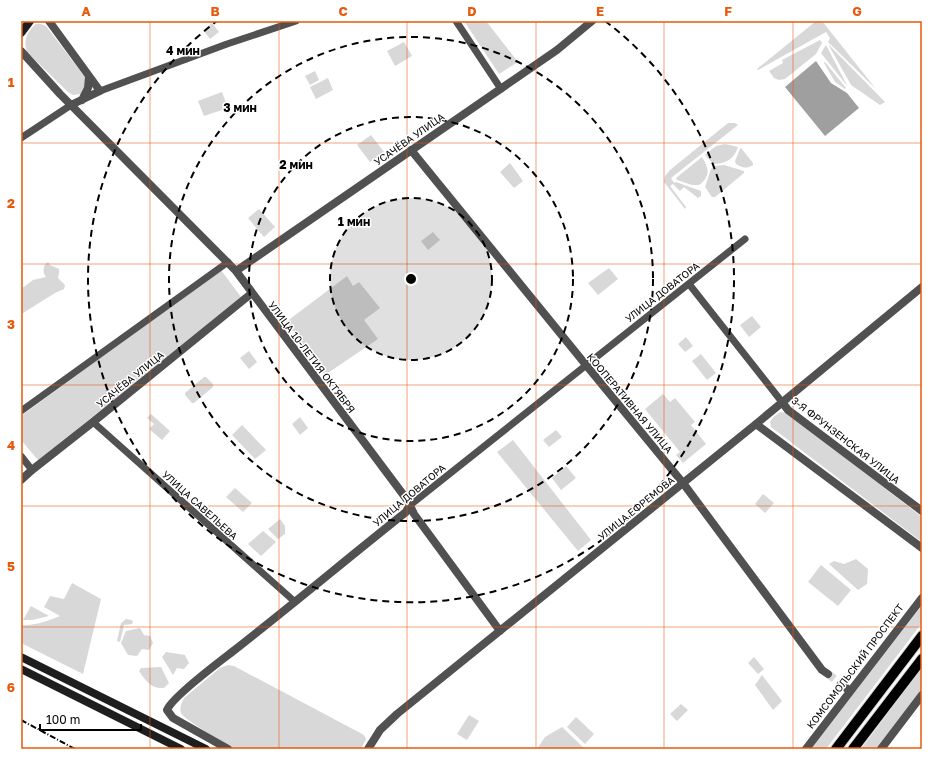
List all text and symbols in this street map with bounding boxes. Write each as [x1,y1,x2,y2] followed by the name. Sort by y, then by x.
[81,3,91,19] text: A
[210,3,220,19] text: B
[338,3,348,19] text: C
[467,3,477,19] text: D
[596,3,604,19] text: E
[724,3,732,19] text: F
[852,3,862,19] text: G
[166,43,200,58] text: 4 мин
[8,74,15,90] text: 1
[223,100,257,115] text: 3 мин
[371,109,447,168] street label: УСАЧЁВА УЛИЦА
[279,157,313,172] text: 2 мин
[7,195,15,211] text: 2
[338,214,370,229] text: 1 мин
[623,259,702,325] street label: УЛИЦА ДОВАТОРА
[404,272,418,286] centre of rings
[266,299,358,415] street label: УЛИЦА 10-ЛЕТИЯ ОКТЯБРЯ
[7,316,15,332] text: 3
[93,347,166,410] street label: УСАЧЁВА УЛИЦА
[585,351,675,456] street label: КООПЕРАТИВНАЯ УЛИЦА
[790,394,903,486] street label: 3-Я ФРУНЗЕНСКАЯ УЛИЦА
[7,437,15,453] text: 4
[370,461,448,529] street label: УЛИЦА ДОВАТОРА
[160,468,240,542] street label: УЛИЦА САВЕЛЬЕВА
[596,473,677,542] street label: УЛИЦА ЕФРЕМОВА
[7,558,15,574] text: 5
[804,601,906,731] street label: КОМСОМОЛЬСКИЙ ПРОСПЕКТ
[7,679,15,695] text: 6
[40,706,141,732] scale bar
[46,712,80,727] text: 100 m

